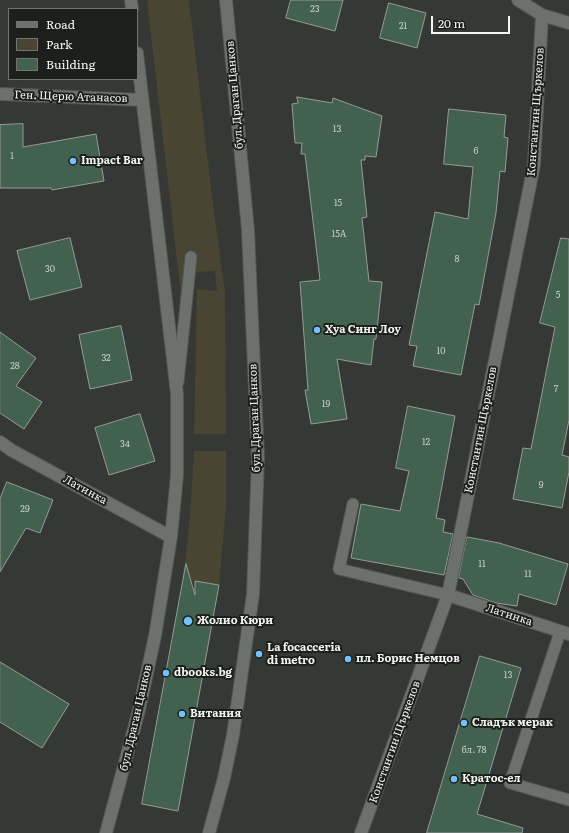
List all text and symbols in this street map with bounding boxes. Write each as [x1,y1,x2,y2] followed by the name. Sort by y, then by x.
[310,4,320,14] house number: 23
[8,8,138,80] legend
[433,8,512,34] scale bar
[438,14,465,32] text: 20 m
[46,15,75,33] text: Road
[399,21,407,31] house number: 21
[46,35,72,53] text: Park
[224,40,246,150] street label: бул. Драган Цанков
[525,47,547,177] street label: Константин Щъркелов
[46,55,95,73] text: Building
[14,88,128,106] street label: Ген. Щерю Атанасов
[333,124,341,134] house number: 13
[474,146,478,156] house number: 6
[10,151,14,161] house number: 1
[81,154,143,168] place label: Impact Bar
[68,156,78,166] marker: Impact Bar
[334,198,342,208] house number: 15
[332,229,346,239] house number: 15А
[455,254,459,264] house number: 8
[45,264,55,274] house number: 30
[556,290,560,300] house number: 5
[325,323,401,337] place label: Хуа Синг Лоу
[312,325,322,335] marker: Хуа Синг Лоу
[437,346,445,356] house number: 10
[101,353,111,363] house number: 32
[10,361,20,371] house number: 28
[247,364,263,472] street label: бул. Драган Цанков
[462,365,500,495] street label: Константин Щъркелов
[554,384,558,394] house number: 7
[322,399,330,409] house number: 19
[422,437,430,447] house number: 12
[120,439,130,449] house number: 34
[61,473,109,507] street label: Латинка
[539,480,543,490] house number: 9
[20,504,30,514] house number: 29
[478,559,486,569] house number: 11
[524,569,532,579] house number: 11
[484,601,534,629] street label: Латинка
[197,614,273,628] place label: Жолио Кюри
[182,615,194,627] marker: Жолио Кюри
[267,641,341,667] place label: La focacceria di metro
[254,649,264,659] marker: La focacceria di metro
[356,652,460,666] place label: пл. Борис Немцов
[343,654,353,664] marker: пл. Борис Немцов
[117,664,155,772] street label: бул. Драган Цанков
[174,666,232,680] place label: dbooks.bg
[161,668,171,678] marker: dbooks.bg
[504,670,512,680] house number: 13
[367,679,423,805] street label: Константин Щъркелов
[190,707,241,721] place label: Витания
[177,709,187,719] marker: Витания
[472,716,553,730] place label: Сладък мерак
[459,718,469,728] marker: Сладък мерак
[461,745,487,755] house number: бл. 78
[462,772,521,786] place label: Кратос-ел
[449,774,459,784] marker: Кратос-ел

